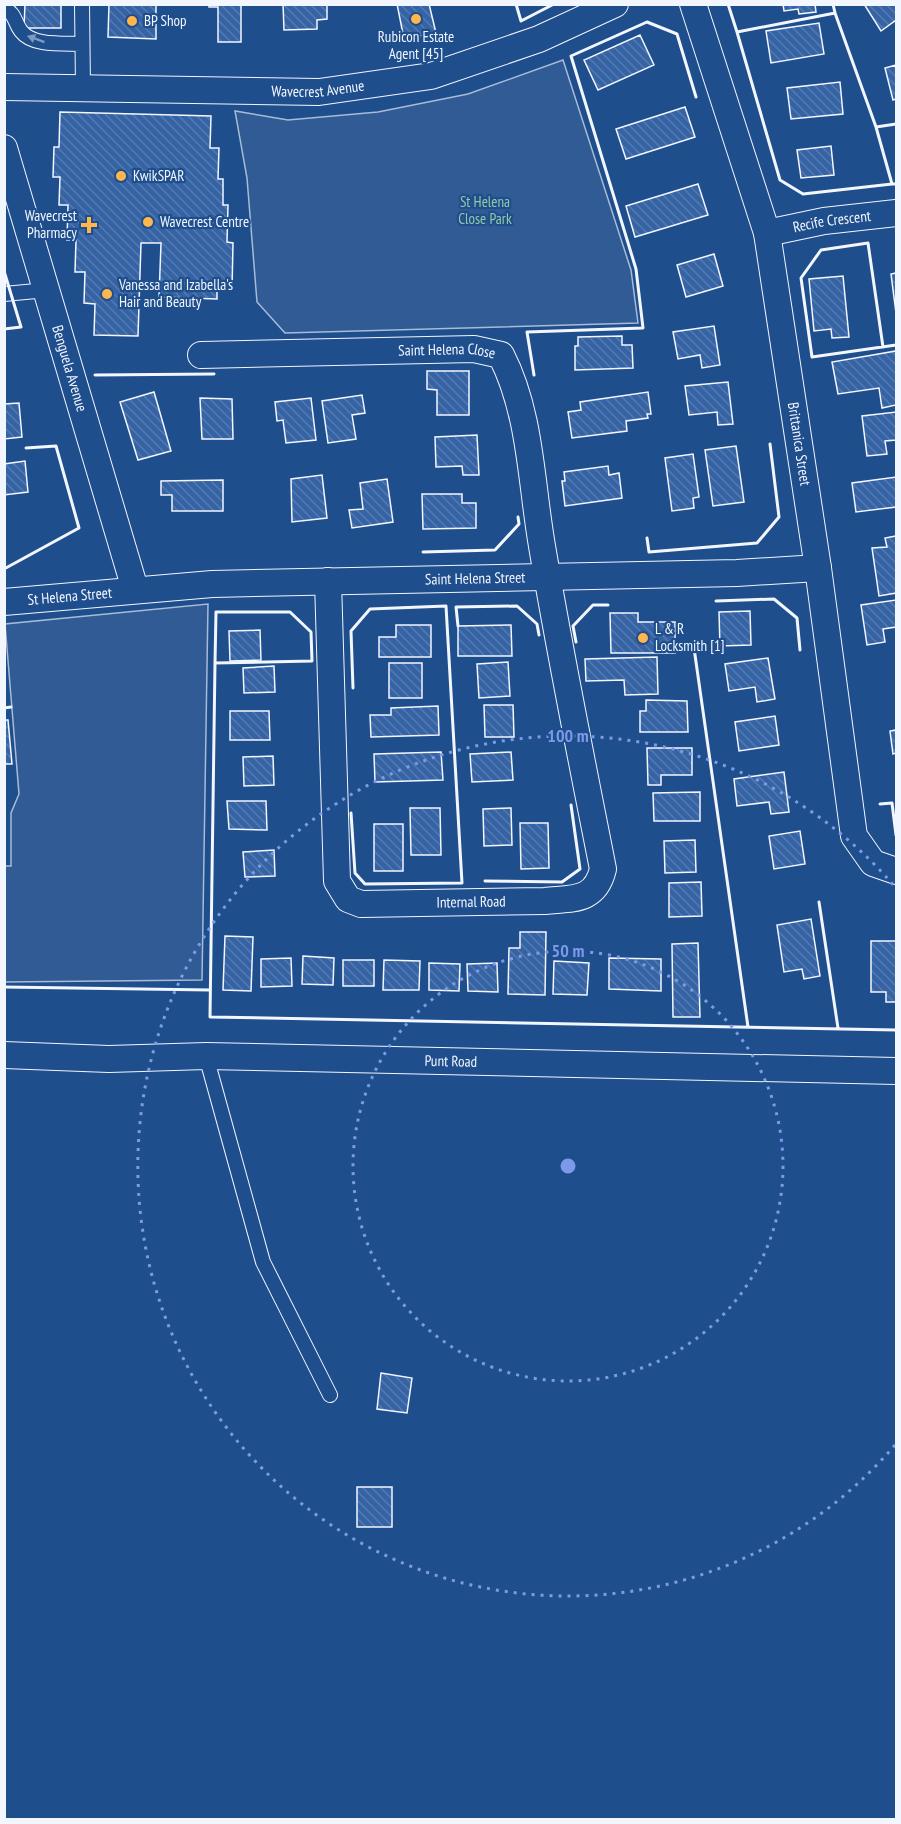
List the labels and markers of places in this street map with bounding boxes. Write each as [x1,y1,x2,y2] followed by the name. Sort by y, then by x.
[144,11,187,30] place label: BP Shop
[409,12,423,26] marker: Rubicon Estate Agent [45]
[125,14,139,28] marker: BP Shop
[378,27,454,63] place label: Rubicon Estate Agent [45]
[133,166,184,185] place label: KwikSPAR
[114,169,128,183] marker: KwikSPAR
[25,206,77,242] place label: Wavecrest Pharmacy
[160,212,249,231] place label: Wavecrest Centre
[141,215,155,229] marker: Wavecrest Centre
[82,218,96,232] marker: Wavecrest Pharmacy
[118,275,233,311] place label: Vanessa and Izabella's Hair and Beauty
[100,287,114,301] marker: Vanessa and Izabella's Hair and Beauty
[655,619,724,655] place label: L & R Locksmith [1]
[636,631,650,645] marker: L & R Locksmith [1]
[558,1156,578,1176] centre of rings

